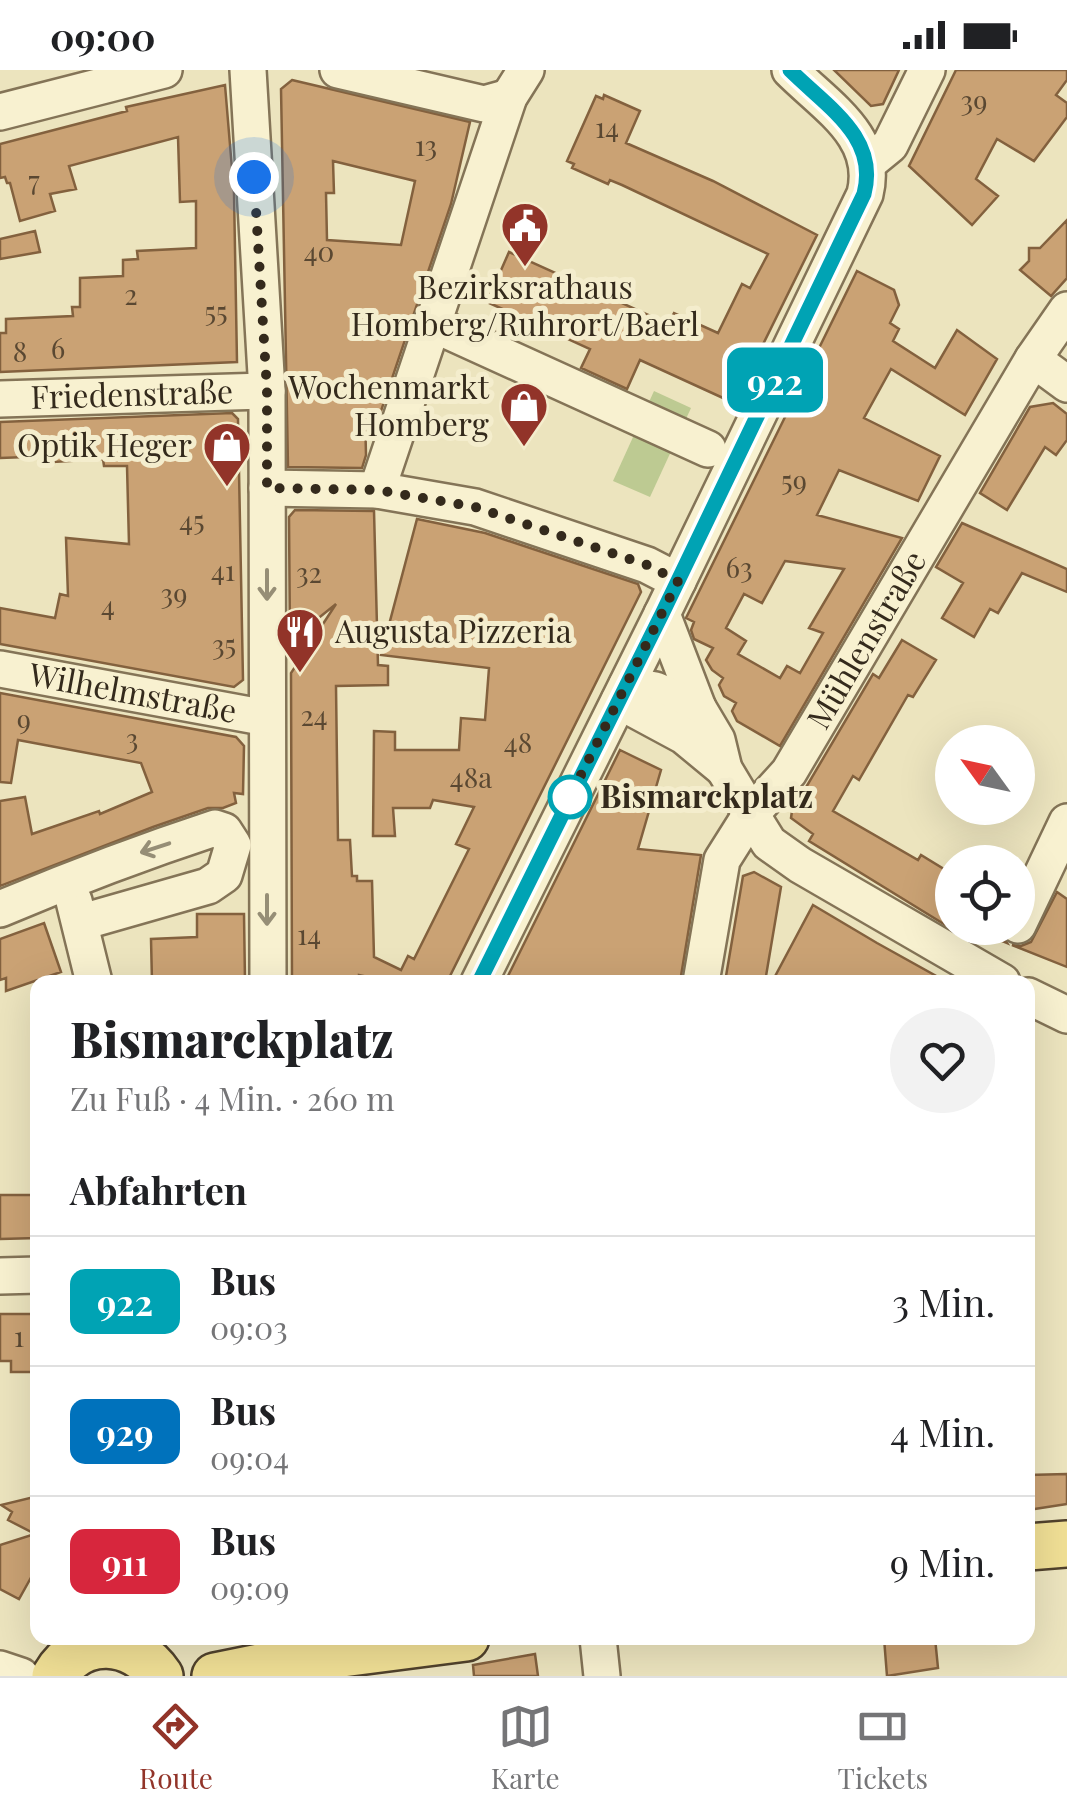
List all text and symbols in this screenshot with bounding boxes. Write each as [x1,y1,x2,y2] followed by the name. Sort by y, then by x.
[50,10,156,61] text: 09:00
[961,81,987,118] house number: 39
[595,108,619,145] house number: 14
[415,126,437,163] house number: 13
[229,152,279,202] your location
[28,161,40,198] house number: 7
[499,200,551,268] public building icon: Bezirksrathaus Homberg/Ruhrort/Baerl
[304,232,334,269] house number: 40
[351,264,699,344] place label: Bezirksrathaus Homberg/Ruhrort/Baerl
[124,275,138,312] house number: 2
[204,292,228,329] house number: 55
[51,329,65,366] house number: 6
[13,332,27,369] house number: 8
[718,348,832,412] line badge: 922
[747,357,803,404] text: 922
[287,364,490,444] place label: Wochenmarkt Homberg
[30,368,234,417] street label: Friedenstraße
[498,380,550,448] shop icon: Wochenmarkt Homberg
[201,420,253,488] shop icon: Optik Heger
[17,422,192,465] place label: Optik Heger
[781,461,807,498] house number: 59
[179,501,205,538] house number: 45
[795,542,934,736] street label: Mühlenstraße
[725,548,753,585] house number: 63
[211,551,235,588] house number: 41
[296,553,322,590] house number: 32
[258,568,276,601] one-way arrow
[161,574,187,611] house number: 39
[101,586,115,623] house number: 4
[274,606,326,674] restaurant icon: Augusta Pizzeria
[334,608,572,651] place label: Augusta Pizzeria
[212,625,236,662] house number: 35
[25,651,240,731] street label: Wilhelmstraße
[300,696,328,733] house number: 24
[17,700,31,737] house number: 9
[126,719,138,756] house number: 3
[504,723,532,760] house number: 48
[935,725,1035,825] north arrow
[935,725,1035,945] map controls
[450,758,492,795] house number: 48a
[600,773,813,816] place label: Bismarckplatz
[549,776,591,818] marker: Bismarckplatz
[139,841,171,859] one-way arrow
[935,845,1035,945] button: locate
[258,894,276,926] one-way arrow
[297,915,321,952] house number: 14
[70,1006,394,1070] text: Bismarckplatz
[890,1008,995,1113] button: heart
[70,1076,395,1119] text: Zu Fuß · 4 Min. · 260 m
[70,1164,247,1215] text: Abfahrten
[210,1254,276,1305] text: Bus
[892,1276,995,1327] text: 3 Min.
[97,1278,153,1325] text: 922
[210,1305,288,1348] text: 09:03
[14,1317,24,1354] house number: 1
[210,1384,276,1435] text: Bus
[890,1406,995,1457] text: 4 Min.
[96,1408,154,1455] text: 929
[210,1435,289,1478] text: 09:04
[210,1514,276,1565] text: Bus
[890,1536,995,1587] text: 9 Min.
[102,1538,148,1585] text: 911
[210,1565,290,1608] text: 09:09
[139,1699,213,1796] tab: Route
[491,1699,560,1796] tab: Karte
[838,1699,928,1796] tab: Tickets

